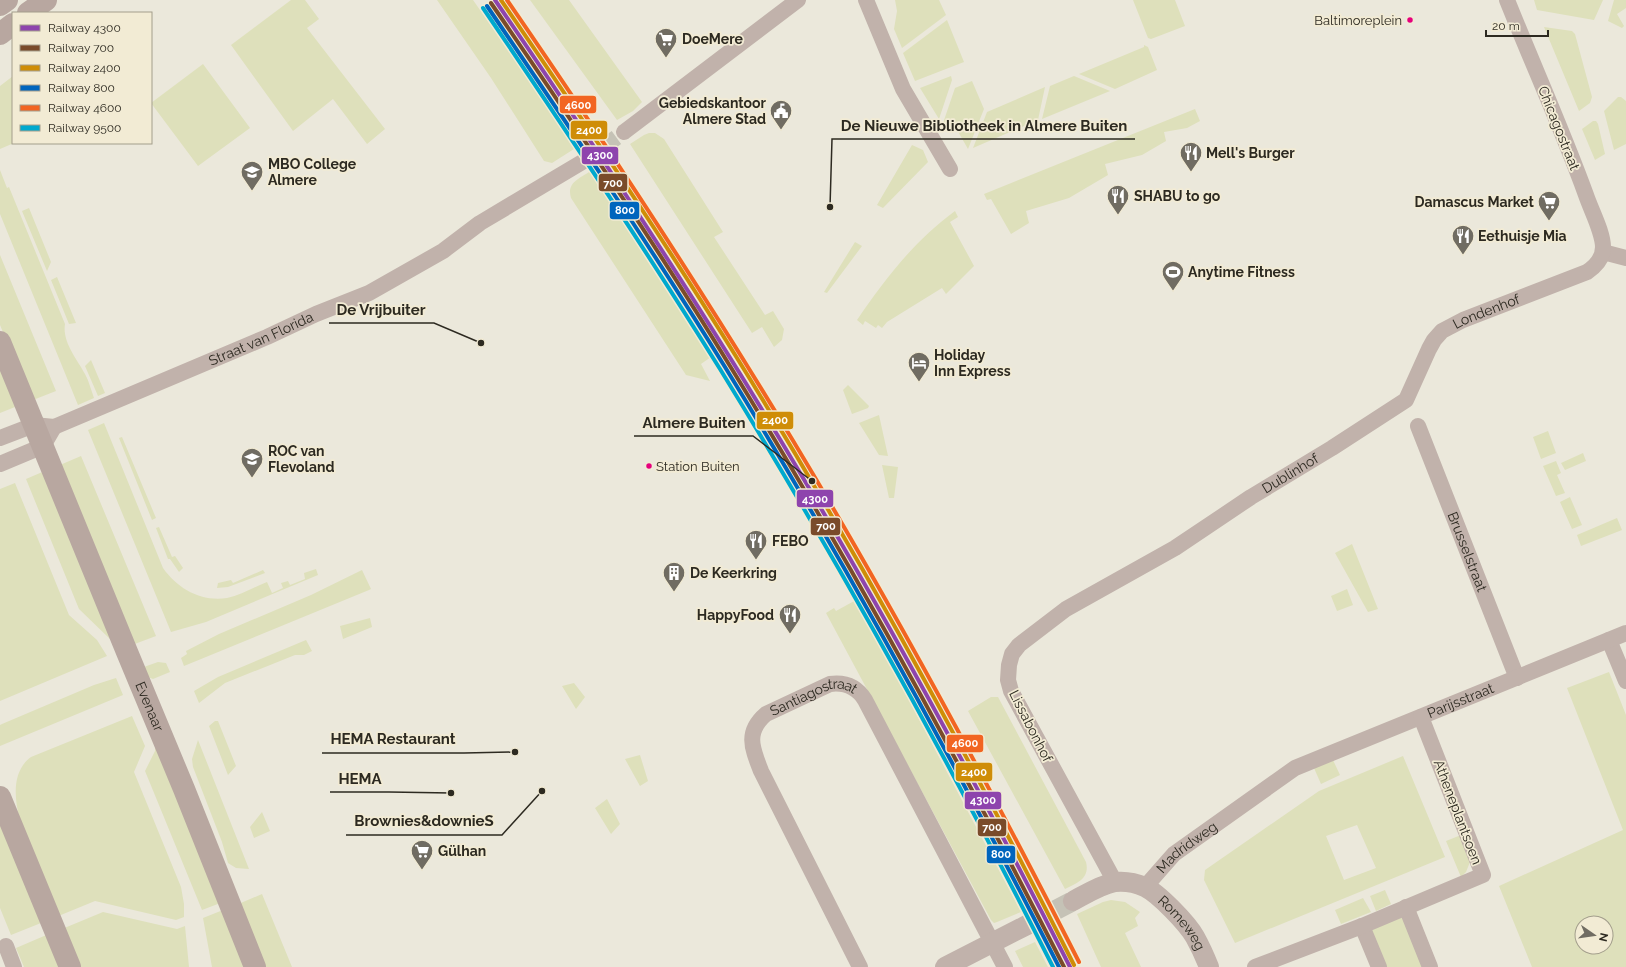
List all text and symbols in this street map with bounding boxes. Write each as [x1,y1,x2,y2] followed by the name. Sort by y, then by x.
[12,12,152,144] legend
[1486,12,1548,38] scale bar
[1314,13,1402,28] place label: Baltimoreplein
[1405,15,1415,25] marker: Baltimoreplein
[1492,19,1520,33] text: 20 m
[48,21,121,35] text: Railway 4300
[653,26,679,59] supermarket icon: DoeMere
[682,31,744,47] place label: DoeMere
[48,41,114,55] text: Railway 700
[48,61,121,75] text: Railway 2400
[48,81,115,95] text: Railway 800
[1535,84,1583,173] street label: Chicagostraat
[559,95,597,114] line badge: 4600
[659,95,767,127] place label: Gebiedskantoor Almere Stad
[768,98,794,131] public building icon: Gebiedskantoor Almere Stad
[565,99,591,112] text: 4600
[48,101,122,115] text: Railway 4600
[832,112,1135,139] callout: De Nieuwe Bibliotheek in Almere Buiten
[841,117,1127,135] text: De Nieuwe Bibliotheek in Almere Buiten
[570,120,608,140] line badge: 2400
[48,121,121,135] text: Railway 9500
[576,124,602,137] text: 2400
[1178,140,1204,173] restaurant icon: Mell's Burger
[1206,145,1295,161] place label: Mell's Burger
[581,146,619,165] line badge: 4300
[587,149,613,162] text: 4300
[268,156,357,188] place label: MBO College Almere
[239,159,265,192] school or university icon: MBO College Almere
[598,173,628,192] line badge: 700
[603,177,623,190] text: 700
[1105,183,1131,216] restaurant icon: SHABU to go
[1134,188,1221,204] place label: SHABU to go
[1536,189,1562,222] supermarket icon: Damascus Market
[1415,194,1535,210] place label: Damascus Market
[609,201,640,220] line badge: 800
[615,204,635,217] text: 800
[1450,223,1476,256] restaurant icon: Eethuisje Mia
[1478,228,1567,244] place label: Eethuisje Mia
[1160,259,1186,292] sports icon: Anytime Fitness
[1188,264,1295,280] place label: Anytime Fitness
[1450,290,1523,332] street label: Londenhof
[329,296,434,323] callout: De Vrijbuiter
[337,301,426,319] text: De Vrijbuiter
[206,309,316,369] street label: Straat van Florida
[934,347,1011,379] place label: Holiday Inn Express
[906,350,932,383] hotel icon: Holiday Inn Express
[634,409,753,436] callout: Almere Buiten
[756,411,794,430] line badge: 2400
[642,414,746,432] text: Almere Buiten
[762,414,788,427] text: 2400
[268,443,335,475] place label: ROC van Flevoland
[239,446,265,479] school or university icon: ROC van Flevoland
[1259,450,1322,497] street label: Dublinhof
[656,459,740,474] place label: Station Buiten
[644,461,654,471] marker: Station Buiten
[796,489,834,508] line badge: 4300
[802,493,828,506] text: 4300
[1444,509,1490,594] street label: Brusselstraat
[810,517,841,536] line badge: 700
[816,520,836,533] text: 700
[743,528,769,561] restaurant icon: FEBO
[772,533,809,549] place label: FEBO
[661,560,687,593] building icon: De Keerkring
[690,565,777,581] place label: De Keerkring
[777,602,803,635] restaurant icon: HappyFood
[697,607,774,623] place label: HappyFood
[767,675,861,719] street label: Santiagostraat
[132,679,167,734] street label: Evenaar
[1425,680,1496,721] street label: Parijsstraat
[1006,687,1057,766] street label: Lissabonhof
[322,726,464,753] callout: HEMA Restaurant
[330,730,456,748] text: HEMA Restaurant
[946,734,984,753] line badge: 4600
[952,737,978,750] text: 4600
[1431,757,1485,867] street label: Atheneplantsoen
[955,762,993,782] line badge: 2400
[330,765,389,792] callout: HEMA
[961,766,987,779] text: 2400
[338,770,383,788] text: HEMA
[964,791,1002,810] line badge: 4300
[970,794,996,807] text: 4300
[346,808,502,835] callout: Brownies&downieS
[354,812,494,830] text: Brownies&downieS
[977,818,1007,837] line badge: 700
[1153,818,1220,876] street label: Madridweg
[982,821,1002,834] text: 700
[409,838,435,871] supermarket icon: Gülhan
[438,843,486,859] place label: Gülhan
[986,845,1016,864] line badge: 800
[991,848,1011,861] text: 800
[1155,892,1208,953] street label: Romeweg
[1574,915,1614,955] north arrow
[1596,932,1611,943] text: N

